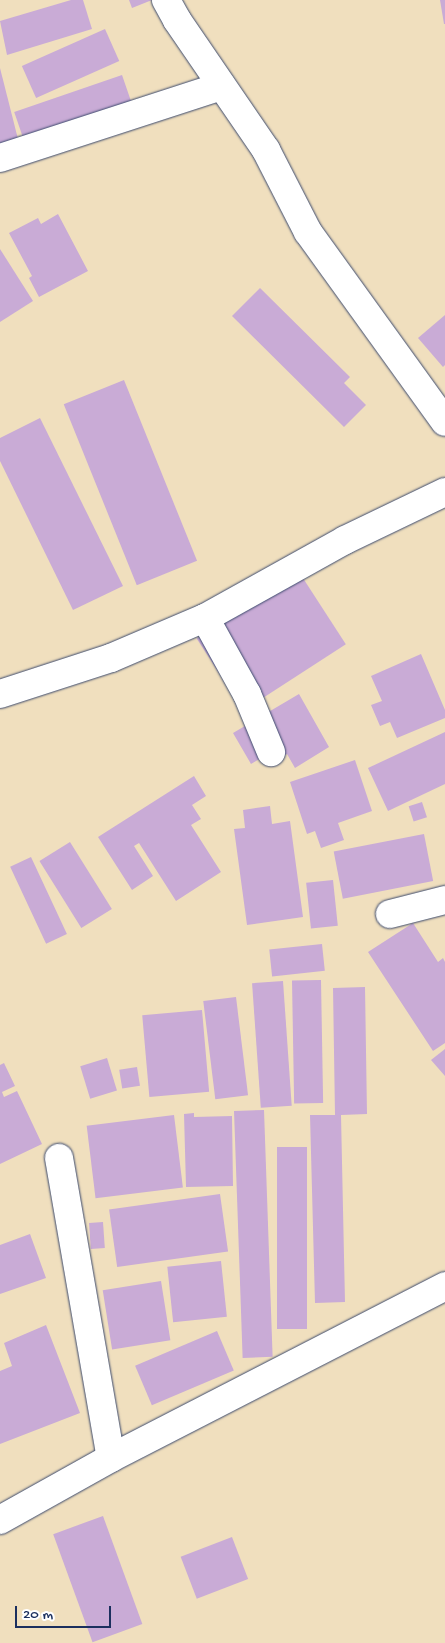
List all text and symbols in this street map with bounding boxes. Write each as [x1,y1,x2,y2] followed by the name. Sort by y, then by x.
[18,1596,114,1628] scale bar
[23,1606,53,1624] text: 20 m

